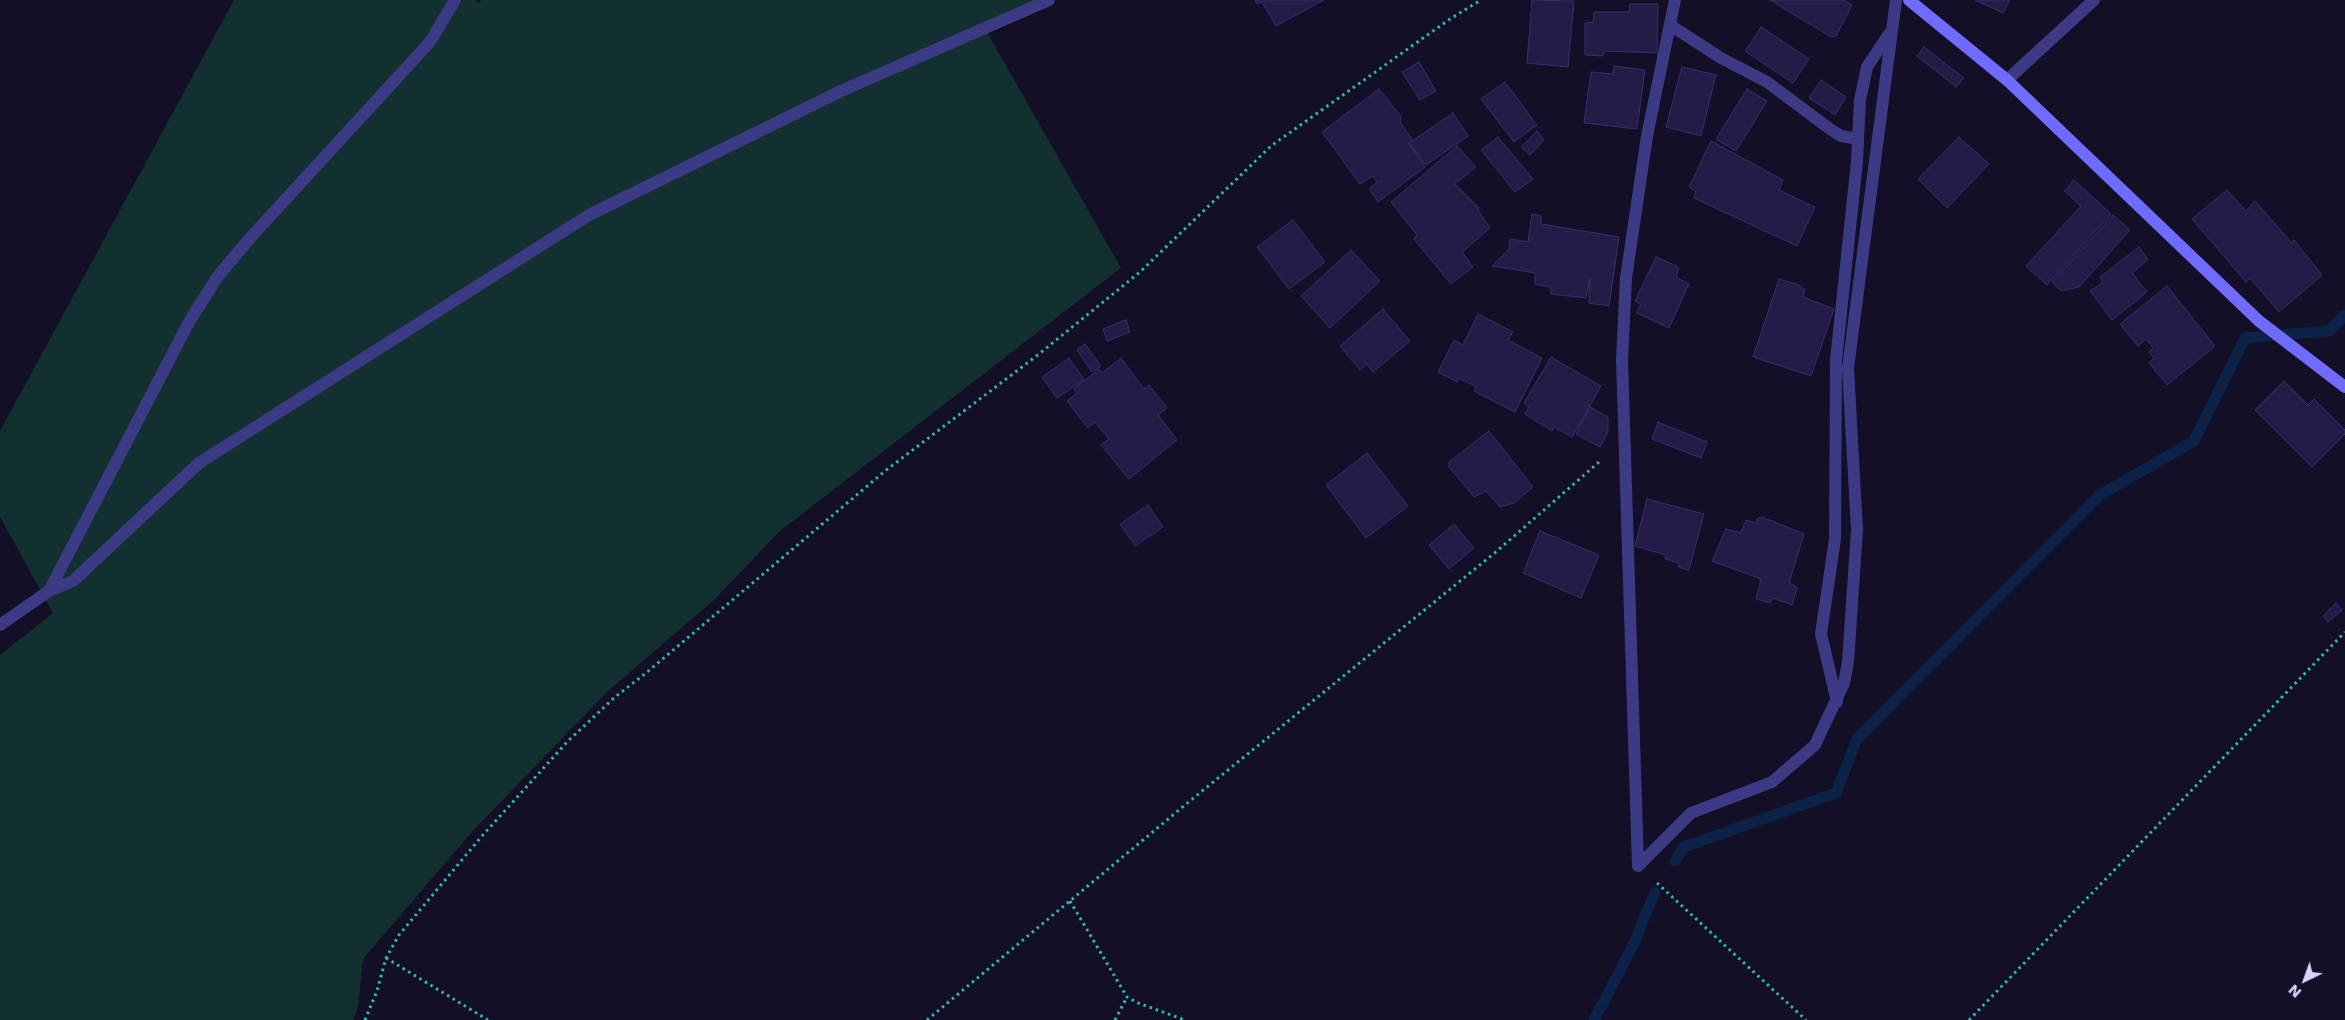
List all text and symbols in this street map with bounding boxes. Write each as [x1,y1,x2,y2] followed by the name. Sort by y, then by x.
[2280,955,2330,1005] north arrow
[2285,981,2305,1001] text: N

